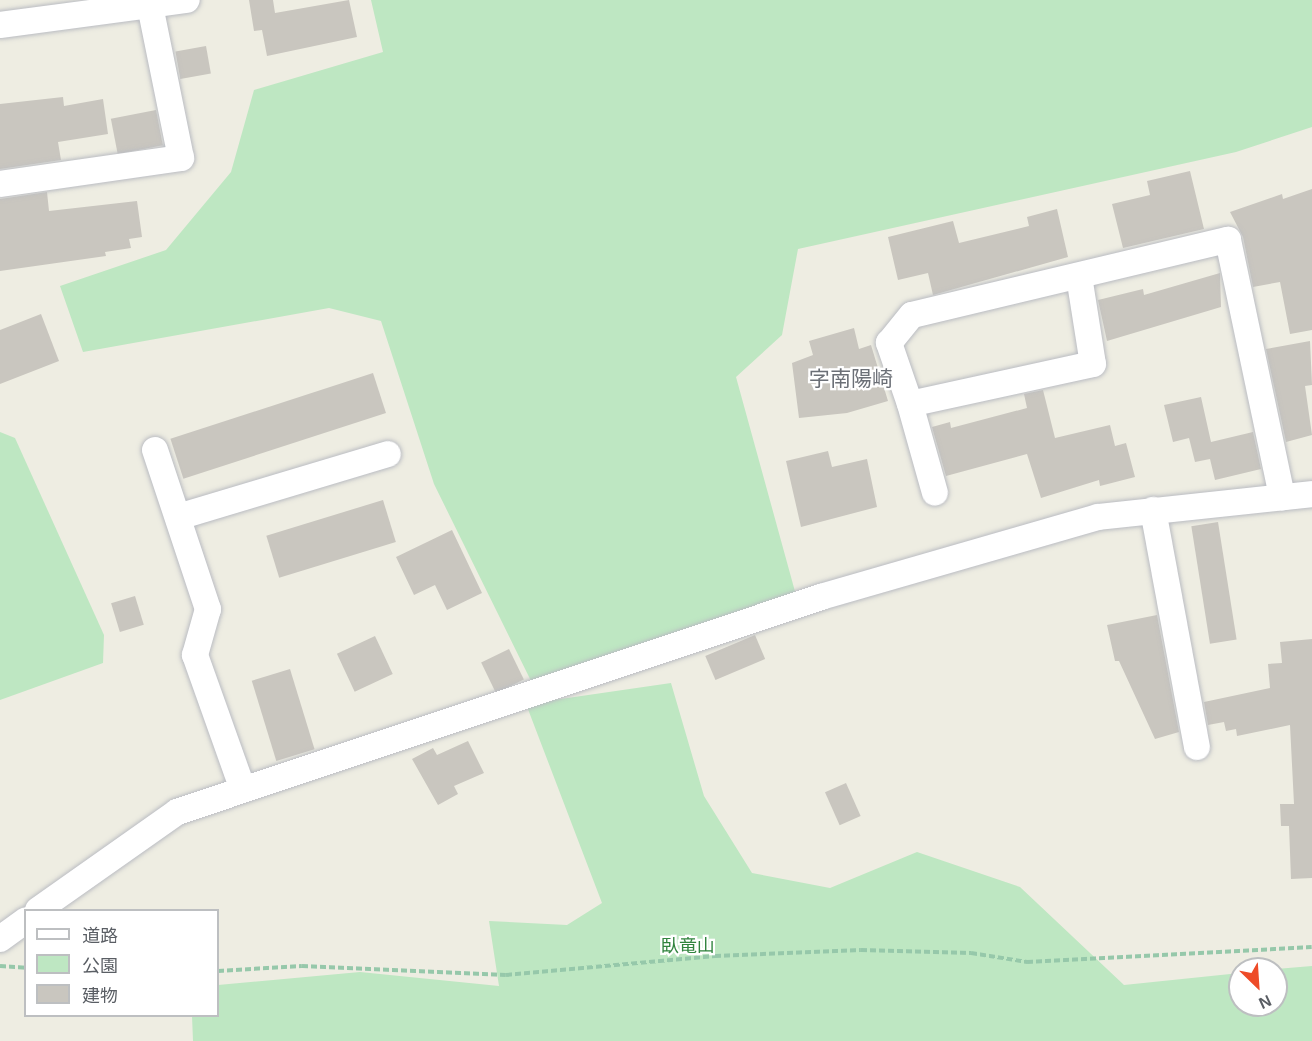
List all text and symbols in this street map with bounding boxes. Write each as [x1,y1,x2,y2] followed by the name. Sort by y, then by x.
[809,366,893,392] district label: 字南陽崎
[24,909,219,1017] legend
[82,926,118,946] text: 道路
[661,935,715,957] park label: 臥竜山
[82,956,118,976] text: 公園
[1228,957,1288,1017] north arrow
[82,986,118,1006] text: 建物
[1256,992,1274,1012] text: N

